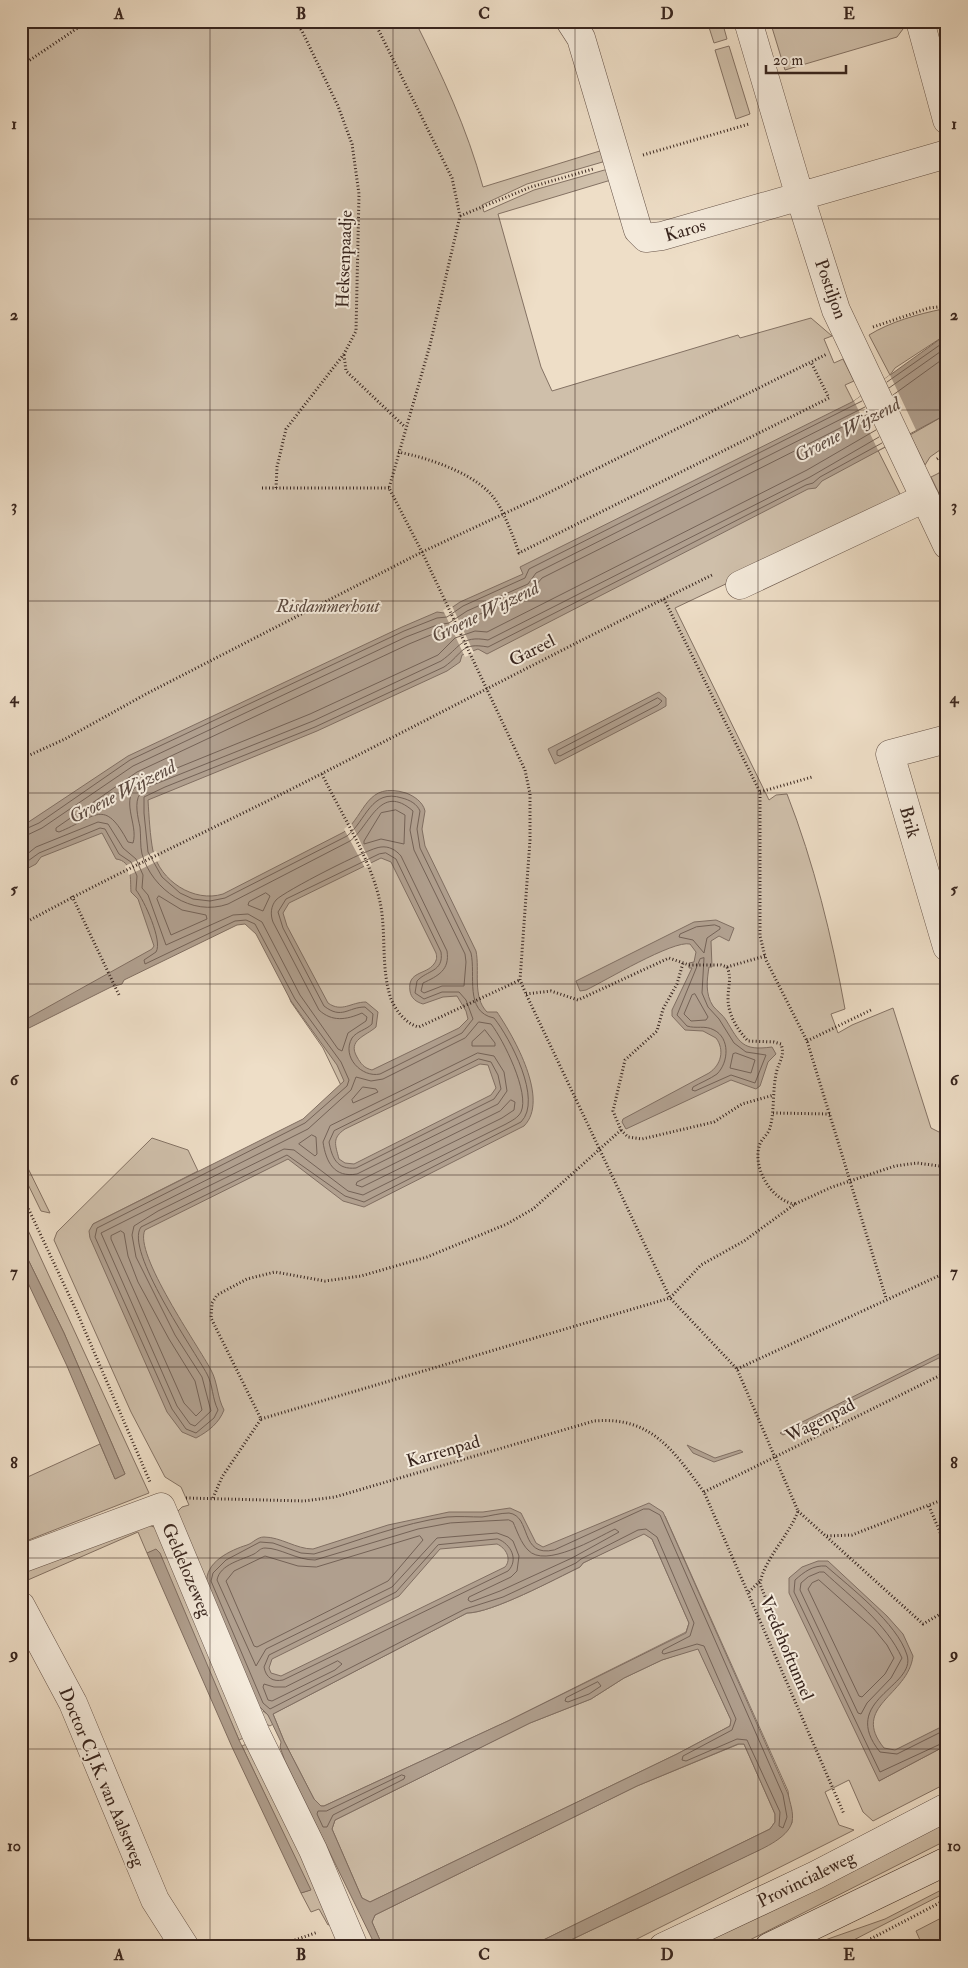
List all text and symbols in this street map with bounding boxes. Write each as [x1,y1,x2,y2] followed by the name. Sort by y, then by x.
[113,4,125,24] text: A
[296,4,306,24] text: B
[478,4,490,24] text: C
[660,4,674,24] text: D
[843,4,855,24] text: E
[766,42,846,74] scale bar
[773,51,803,70] text: 20 m
[11,114,17,134] text: 1
[951,114,957,134] text: 1
[331,209,358,308] street label: Heksenpaadje
[662,214,708,247] street label: Karos
[809,256,852,322] street label: Postiljon
[10,305,18,325] text: 2
[950,305,958,325] text: 2
[790,391,906,468] water label: Groene Wijzend
[11,496,17,516] text: 3
[951,496,957,516] text: 3
[428,575,544,648] water label: Groene Wijzend
[275,595,380,618] park label: Risdammerhout
[505,629,560,672] street label: Gareel
[9,688,20,708] text: 4
[949,688,960,708] text: 4
[65,754,181,829] water label: Groene Wijzend
[894,804,925,841] street label: Brik
[10,879,18,899] text: 5
[950,879,958,899] text: 5
[10,1070,20,1090] text: 6
[950,1070,960,1090] text: 6
[10,1262,18,1282] text: 7
[950,1262,958,1282] text: 7
[781,1393,859,1448] street label: Wagenpad
[404,1430,483,1473] street label: Karrenpad
[10,1453,18,1473] text: 8
[950,1453,958,1473] text: 8
[156,1520,217,1622] street label: Geldelozeweg
[754,1592,819,1704] street label: Vredehoftunnel
[8,1644,18,1664] text: 9
[948,1644,958,1664] text: 9
[53,1684,150,1872] street label: Doctor C.J.K. van Aalstweg
[7,1836,21,1856] text: 10
[947,1836,961,1856] text: 10
[753,1845,860,1913] street label: Provincialeweg
[113,1945,125,1965] text: A
[296,1945,306,1965] text: B
[478,1945,490,1965] text: C
[660,1945,674,1965] text: D
[843,1945,855,1965] text: E

